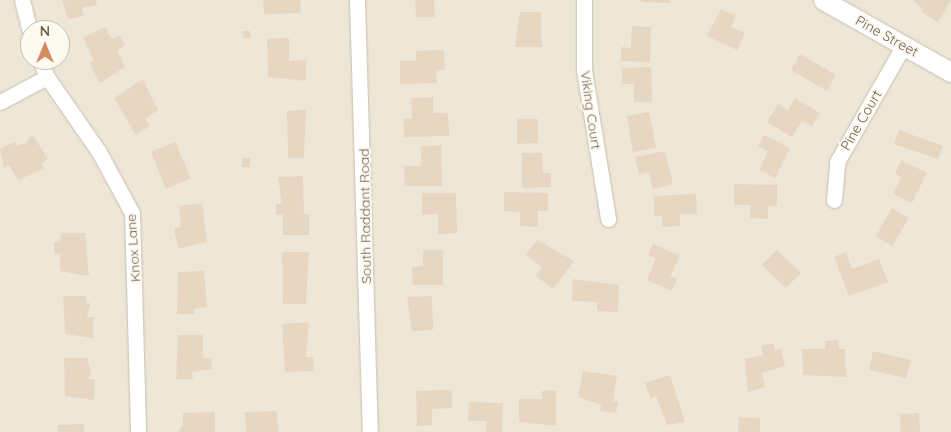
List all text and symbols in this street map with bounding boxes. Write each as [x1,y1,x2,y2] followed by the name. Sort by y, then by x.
[853,12,921,60] street label: Pine Street
[20,20,70,70] north arrow
[40,22,50,40] text: N
[577,70,605,150] street label: Viking Court
[837,87,885,153] street label: Pine Court
[355,148,375,284] street label: South Raddant Road
[122,213,144,283] street label: Knox Lane

